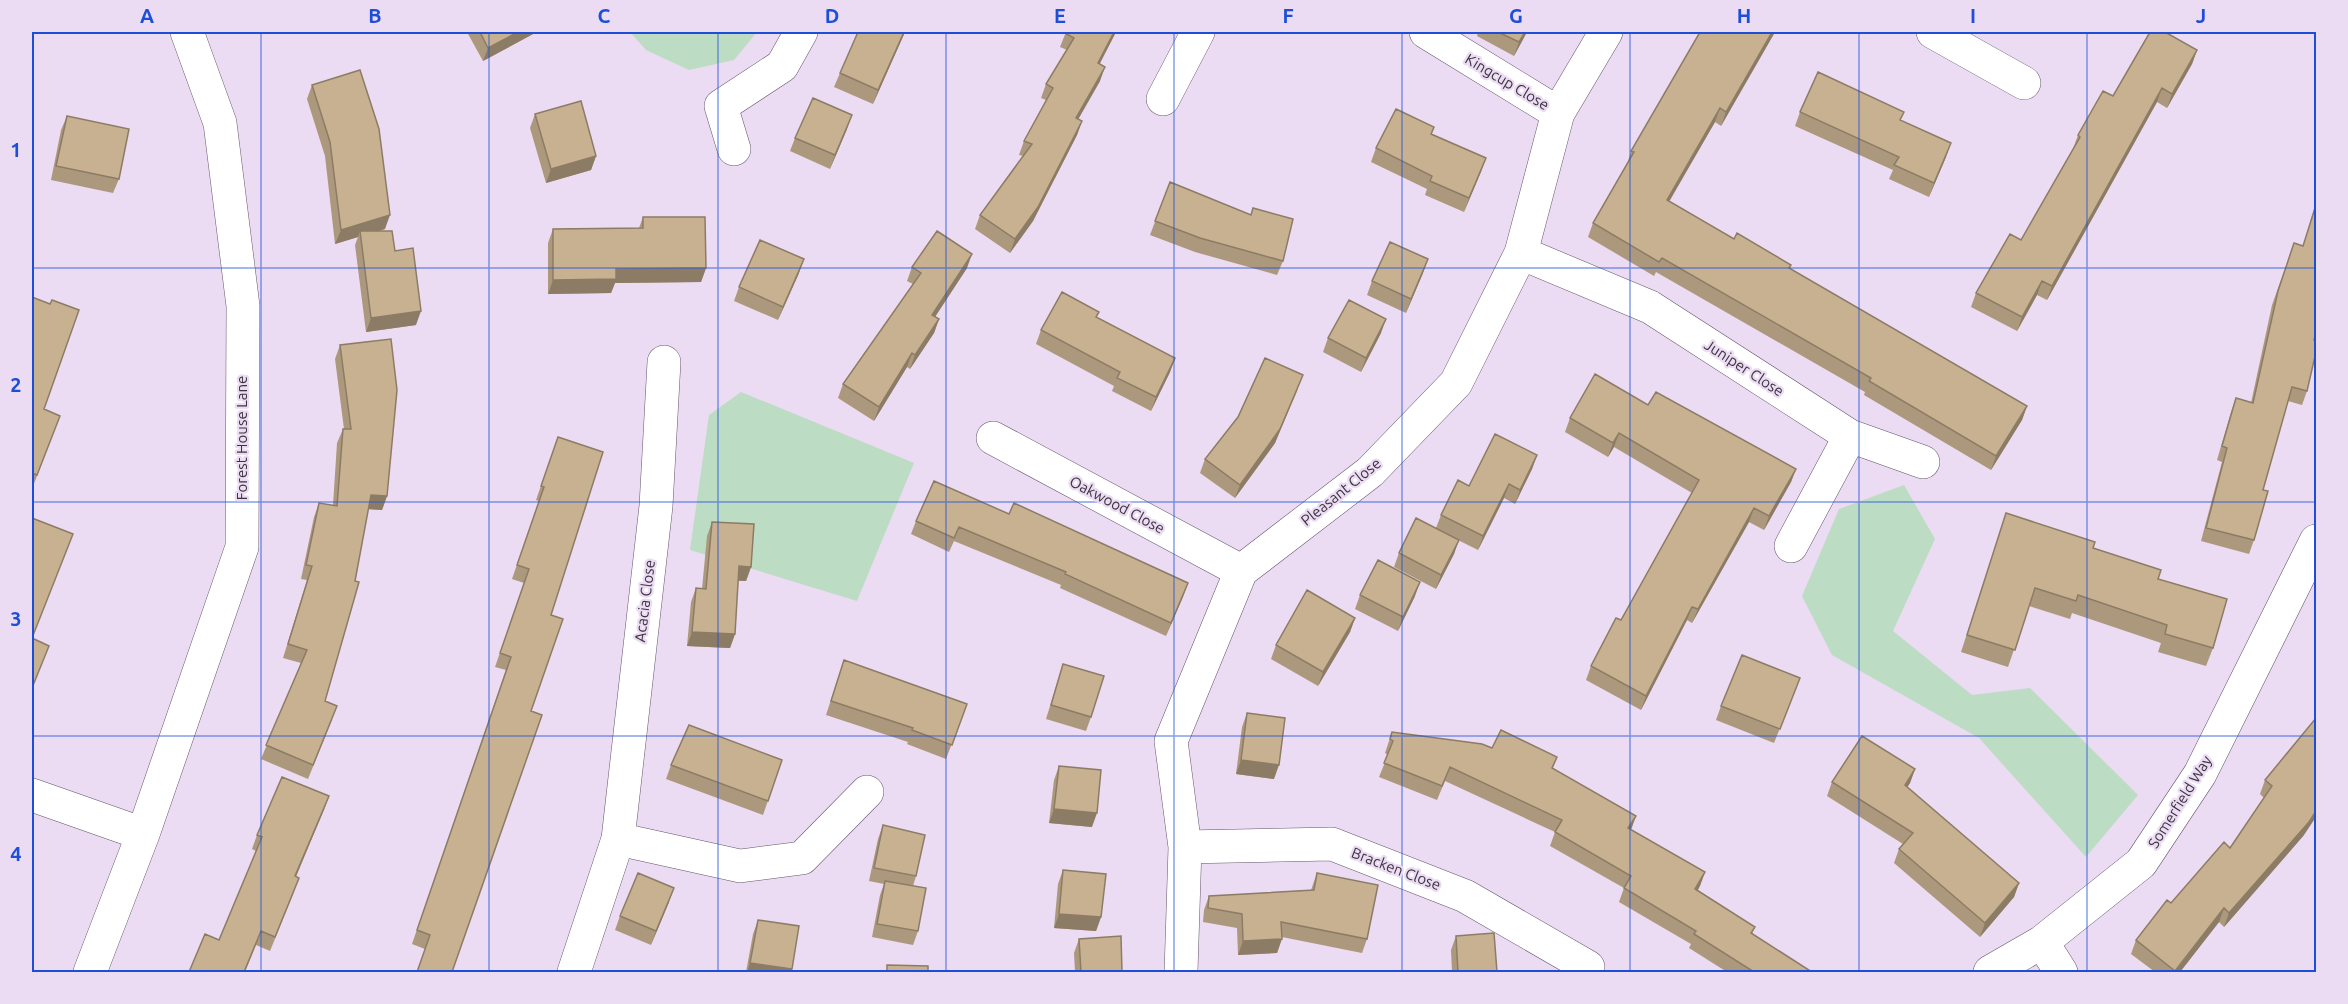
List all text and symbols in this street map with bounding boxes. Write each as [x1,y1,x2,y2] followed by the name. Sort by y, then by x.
[140,4,154,27] text: A
[368,4,382,27] text: B
[598,4,611,27] text: C
[825,4,839,27] text: D
[1054,4,1066,27] text: E
[1282,4,1294,27] text: F
[1509,4,1523,27] text: G
[1737,4,1751,27] text: H
[1970,4,1976,27] text: I
[2196,4,2206,27] text: J
[1462,50,1552,113] street label: Kingcup Close
[10,138,22,161] text: 1
[1701,336,1787,399] street label: Juniper Close
[10,373,22,396] text: 2
[233,376,250,500] street label: Forest House Lane
[1297,454,1384,529] street label: Pleasant Close
[1067,472,1168,537] street label: Oakwood Close
[631,559,658,643] street label: Acacia Close
[10,607,22,630] text: 3
[2144,752,2215,851] street label: Somerfield Way
[10,842,22,865] text: 4
[1349,844,1443,893] street label: Bracken Close

